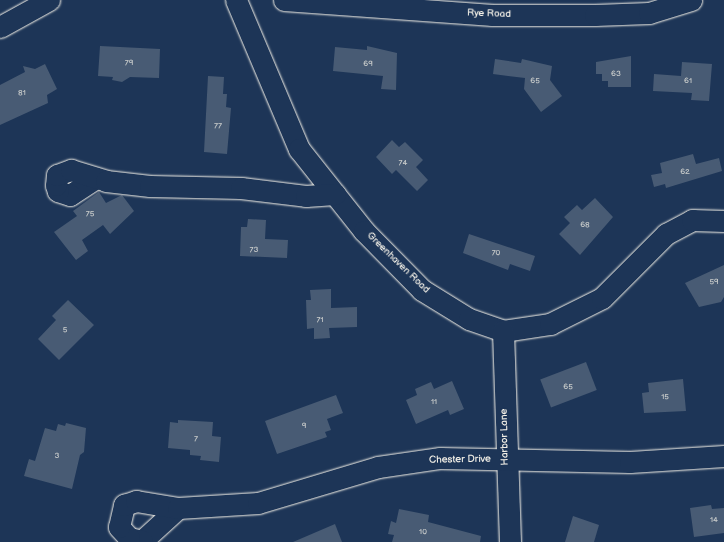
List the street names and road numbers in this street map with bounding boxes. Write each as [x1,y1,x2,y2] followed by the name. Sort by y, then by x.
[467,7,511,21] street label: Rye Road
[364,230,432,296] street label: Greenhaven Road
[499,408,511,466] street label: Harbor Lane
[429,453,491,467] street label: Chester Drive

